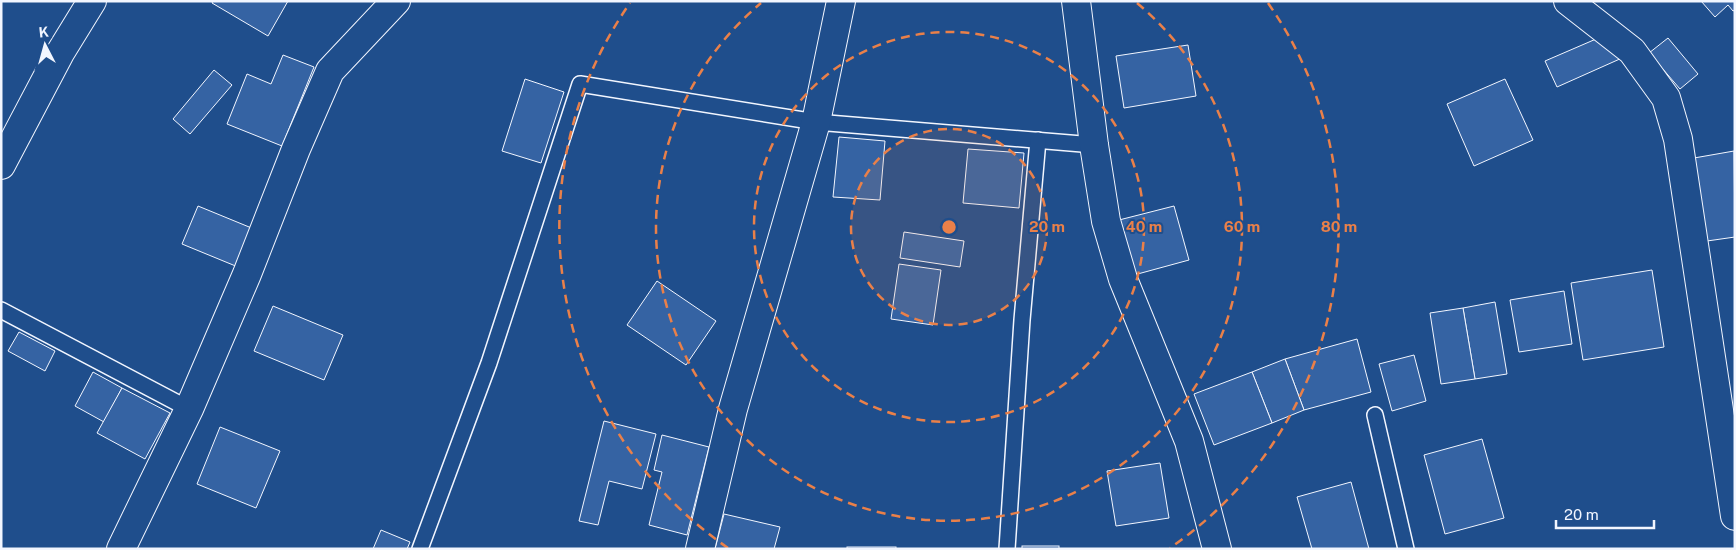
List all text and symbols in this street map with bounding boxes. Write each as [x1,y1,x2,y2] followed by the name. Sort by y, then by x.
[20,20,70,70] north arrow
[38,24,49,41] text: K
[940,218,958,236] centre of rings
[1029,218,1065,235] text: 20 m
[1126,218,1162,235] text: 40 m
[1224,218,1260,235] text: 60 m
[1321,218,1357,235] text: 80 m
[1556,498,1654,530] scale bar
[1564,506,1599,523] text: 20 m

